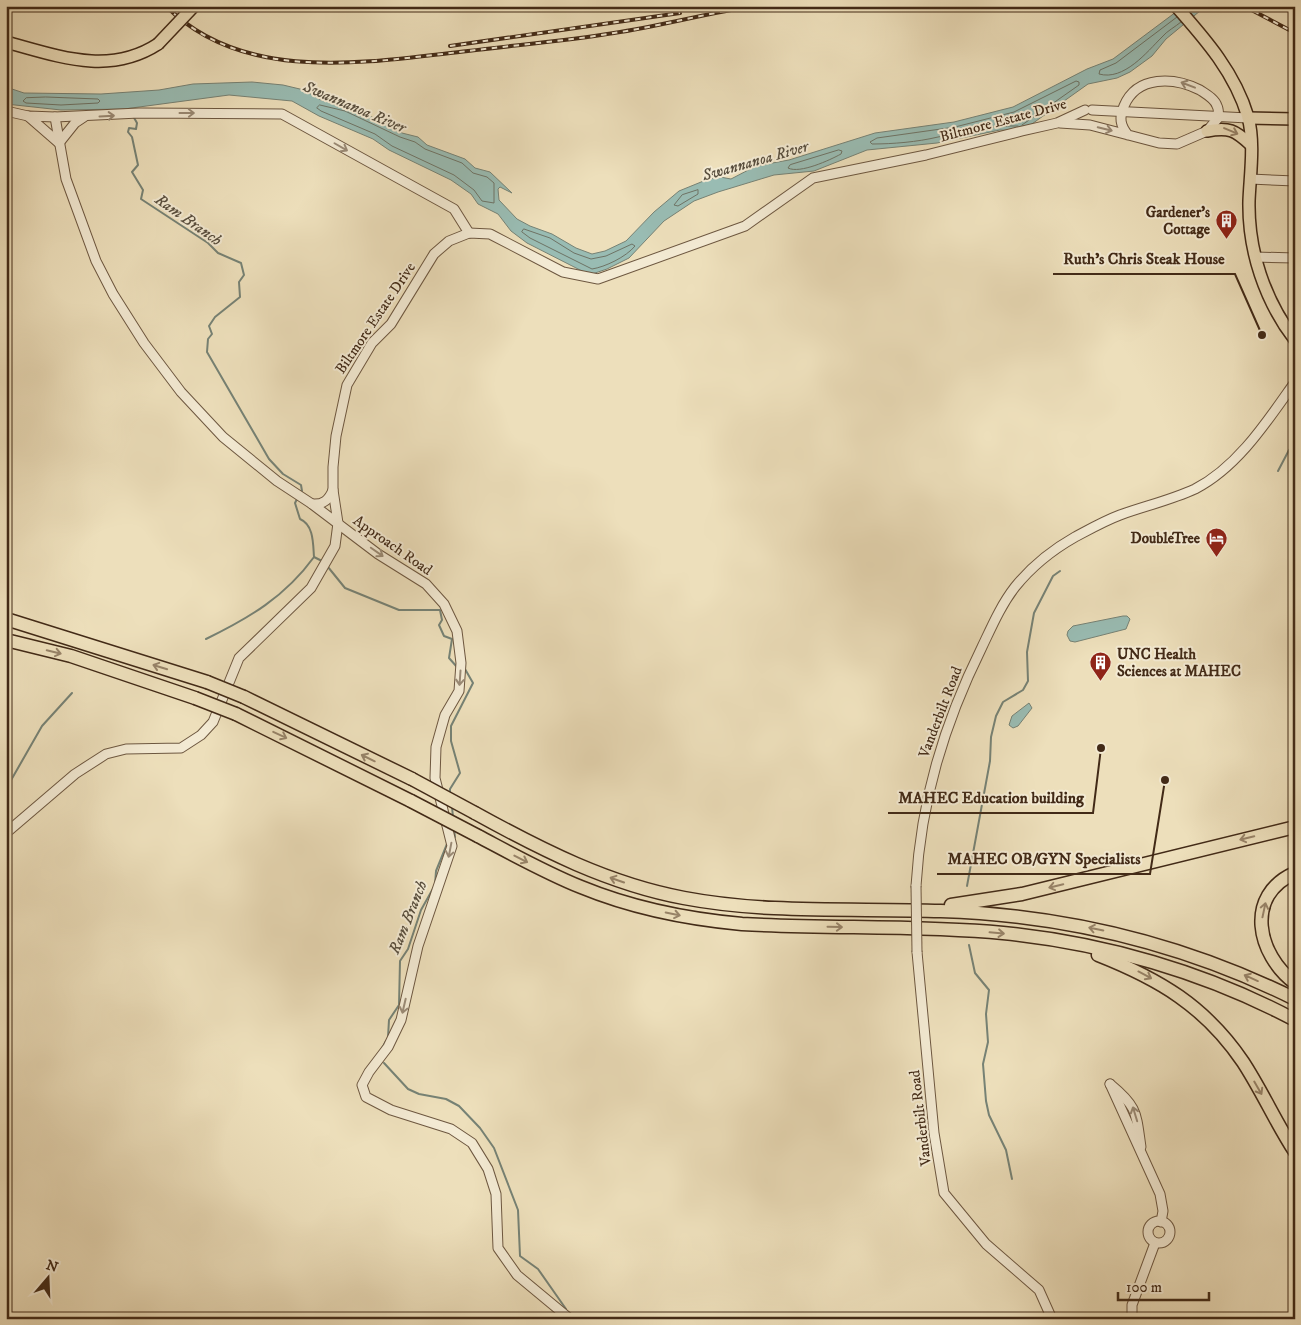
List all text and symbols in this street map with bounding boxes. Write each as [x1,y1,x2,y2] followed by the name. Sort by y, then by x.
[299,76,410,138] water label: Swannanoa River
[1181,80,1196,89] one-way arrow
[938,94,1069,147] street label: Biltmore Estate Drive
[179,108,195,118] one-way arrow
[99,111,115,120] one-way arrow
[1097,125,1113,134] one-way arrow
[1223,127,1238,137] one-way arrow
[699,136,812,186] water label: Swannanoa River
[333,143,347,153] one-way arrow
[150,189,226,250] water label: Ram Branch
[1146,203,1211,239] place label: Gardener's Cottage
[1214,209,1238,240] building icon: Gardener's Cottage
[1053,243,1235,274] callout: Ruth's Chris Steak House
[1063,249,1225,269] text: Ruth's Chris Steak House
[331,259,420,378] street label: Biltmore Estate Drive
[349,511,436,580] street label: Approach Road
[1204,526,1228,557] hotel icon: DoubleTree
[1131,529,1201,548] place label: DoubleTree
[370,547,384,557] one-way arrow
[1117,645,1241,681] place label: UNC Health Sciences at MAHEC
[45,648,61,657] one-way arrow
[1089,651,1113,682] building icon: UNC Health Sciences at MAHEC
[152,662,168,672] one-way arrow
[914,663,967,762] street label: Vanderbilt Road
[456,670,465,686] one-way arrow
[272,731,287,741] one-way arrow
[361,753,376,762] one-way arrow
[888,782,1093,813] callout: MAHEC Education building
[898,788,1085,808] text: MAHEC Education building
[1240,834,1256,843] one-way arrow
[444,842,454,858] one-way arrow
[937,843,1150,874] callout: MAHEC OB/GYN Specialists
[948,849,1141,869] text: MAHEC OB/GYN Specialists
[513,855,528,864] one-way arrow
[610,875,625,884] one-way arrow
[384,878,432,958] water label: Ram Branch
[1048,881,1064,891] one-way arrow
[1259,903,1269,919] one-way arrow
[665,910,681,920] one-way arrow
[827,923,843,932] one-way arrow
[1089,923,1105,933] one-way arrow
[989,928,1005,937] one-way arrow
[1137,971,1152,980] one-way arrow
[1244,973,1259,983] one-way arrow
[399,997,408,1013] one-way arrow
[905,1068,936,1168] street label: Vanderbilt Road
[1254,1080,1264,1094] one-way arrow
[1130,1106,1140,1122] one-way arrow
[22,1252,72,1302] north arrow
[44,1256,61,1277] text: N
[1118,1270,1210,1302] scale bar
[1126,1278,1162,1297] text: 100 m

